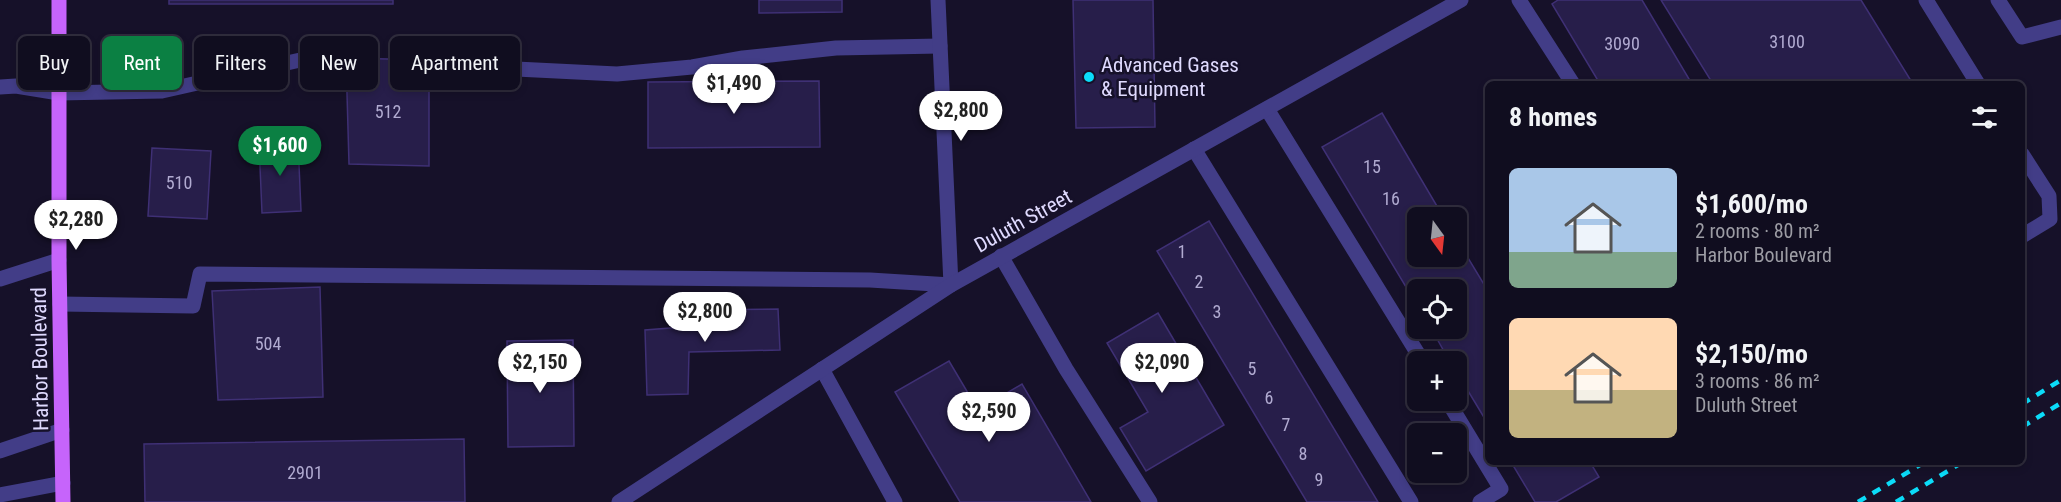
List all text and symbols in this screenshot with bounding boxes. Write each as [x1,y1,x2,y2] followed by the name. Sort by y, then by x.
[1769,31,1805,52] house number: 3100
[1604,33,1640,54] house number: 3090
[18,36,90,90] chip: Buy
[102,36,182,90] chip: Rent
[194,36,288,90] chip: Filters
[300,36,378,90] chip: New
[390,36,520,90] chip: Apartment
[1101,53,1239,101] place label: Advanced Gases & Equipment
[685,64,783,115] pin: $1,490
[1082,70,1096,84] marker: Advanced Gases & Equipment
[706,71,762,95] text: $1,490
[912,91,1010,142] pin: $2,800
[933,98,989,122] text: $2,800
[375,101,401,122] house number: 512
[1968,101,2001,134] icon: filters
[1509,102,1597,132] text: 8 homes
[231,126,329,177] pin: $1,600
[252,133,308,157] text: $1,600
[1363,156,1381,177] house number: 15
[166,172,192,193] house number: 510
[970,184,1076,258] street label: Duluth Street
[1382,188,1400,209] house number: 16
[1695,189,1808,219] text: $1,600/mo
[1557,192,1629,264] icon: home
[27,200,125,251] pin: $2,280
[48,207,104,231] text: $2,280
[1407,207,1467,267] north arrow
[1407,207,1467,483] map controls
[1695,219,1820,243] text: 2 rooms · 80 m²
[1178,241,1186,262] house number: 1
[1695,243,1832,267] text: Harbor Boulevard
[1195,271,1204,292] house number: 2
[1407,279,1467,339] button: locate
[27,287,53,431] street label: Harbor Boulevard
[656,292,754,343] pin: $2,800
[677,299,733,323] text: $2,800
[1213,301,1221,322] house number: 3
[255,333,281,354] house number: 504
[1695,339,1808,369] text: $2,150/mo
[1557,342,1629,414] icon: home
[491,343,589,394] pin: $2,150
[1113,343,1211,394] pin: $2,090
[512,350,568,374] text: $2,150
[1134,350,1190,374] text: $2,090
[1407,351,1467,411] button: +
[1248,358,1257,379] house number: 5
[1695,369,1820,393] text: 3 rooms · 86 m²
[1265,387,1273,408] house number: 6
[940,392,1038,443] pin: $2,590
[1695,393,1797,417] text: Duluth Street
[961,399,1017,423] text: $2,590
[1282,414,1291,435] house number: 7
[1407,423,1467,483] button: −
[1299,443,1307,464] house number: 8
[287,462,323,483] house number: 2901
[1315,469,1323,490] house number: 9

